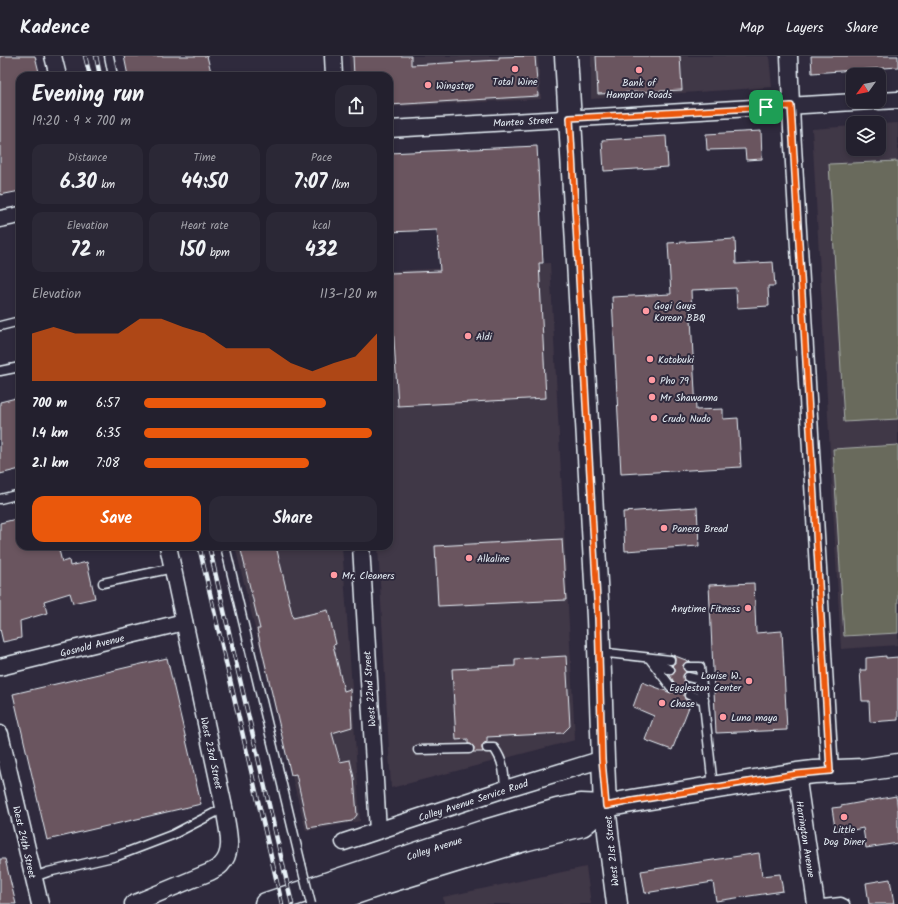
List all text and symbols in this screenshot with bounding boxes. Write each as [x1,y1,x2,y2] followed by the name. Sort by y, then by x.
[20,13,90,43] text: Kadence
[740,17,764,39] text: Map
[786,17,824,39] text: Layers
[846,17,878,39] text: Share
[510,64,520,74] marker: Total Wine
[634,65,644,75] marker: Bank of Hampton Roads
[846,68,886,108] north arrow
[846,68,886,156] map controls
[493,74,538,90] place label: Total Wine
[606,75,673,103] place label: Bank of Hampton Roads
[32,78,144,113] text: Evening run
[436,78,474,94] place label: Wingstop
[423,80,433,90] marker: Wingstop
[335,85,377,127] button: share
[749,90,783,124] pin
[755,96,777,118] icon: arrive
[32,111,131,132] text: 19:20 · 9 × 700 m
[493,112,554,132] street label: Manteo Street
[846,116,886,156] button: layers
[68,149,107,167] text: Distance
[193,149,216,167] text: Time
[311,149,332,167] text: Pace
[60,167,97,199] text: 6.30
[181,167,228,199] text: 44:50
[293,167,327,199] text: 7:07
[97,176,115,194] text: km
[327,176,350,194] text: /km
[67,217,108,235] text: Elevation
[181,217,228,235] text: Heart rate
[313,217,330,235] text: kcal
[70,235,91,267] text: 72
[179,235,206,267] text: 150
[305,235,338,267] text: 432
[91,244,105,262] text: m
[206,244,230,262] text: bpm
[32,284,81,305] text: Elevation
[320,284,377,305] text: 113–120 m
[654,298,706,326] place label: Gogi Guys Korean BBQ
[641,306,651,316] marker: Gogi Guys Korean BBQ
[476,329,493,345] place label: Aldi
[463,331,473,341] marker: Aldi
[658,352,695,368] place label: Kotobuki
[645,354,655,364] marker: Kotobuki
[660,373,689,389] place label: Pho 79
[647,375,657,385] marker: Pho 79
[660,390,718,406] place label: Mr Shawarma
[647,392,657,402] marker: Mr Shawarma
[32,393,67,414] text: 700 m
[96,393,119,414] text: 6:57
[662,411,711,427] place label: Crudo Nudo
[649,413,659,423] marker: Crudo Nudo
[32,423,68,444] text: 1.4 km
[96,423,121,444] text: 6:35
[32,453,69,474] text: 2.1 km
[96,453,120,474] text: 7:08
[32,496,201,542] button: Save
[209,496,377,542] button: Share
[672,521,729,537] place label: Panera Bread
[659,523,669,533] marker: Panera Bread
[477,551,510,567] place label: Alkaline
[464,553,474,563] marker: Alkaline
[342,568,395,584] place label: Mr. Cleaners
[329,570,339,580] marker: Mr. Cleaners
[671,601,741,617] place label: Anytime Fitness
[743,603,753,613] marker: Anytime Fitness
[58,630,127,662] street label: Gosnold Avenue
[359,650,381,727] street label: West 22nd Street
[669,668,742,696] place label: Louise W. Eggleston Center
[744,676,754,686] marker: Louise W. Eggleston Center
[670,696,695,712] place label: Chase
[657,698,667,708] marker: Chase
[731,710,778,726] place label: Luna maya
[718,712,728,722] marker: Luna maya
[196,716,227,791] street label: West 23rd Street
[416,775,531,826] street label: Colley Avenue Service Road
[791,800,819,879] street label: Harrington Avenue
[8,804,40,880] street label: West 24th Street
[839,812,849,822] marker: Little Dog Diner
[600,815,624,887] street label: West 21st Street
[823,822,866,850] place label: Little Dog Diner
[404,832,465,866] street label: Colley Avenue

